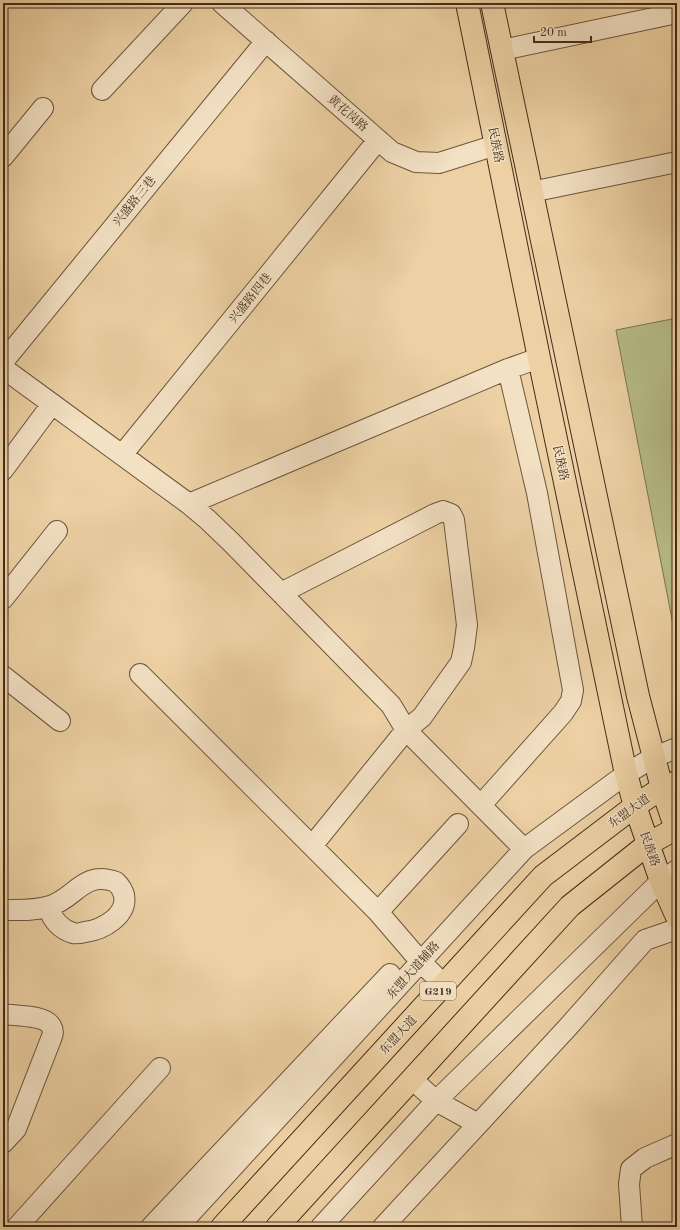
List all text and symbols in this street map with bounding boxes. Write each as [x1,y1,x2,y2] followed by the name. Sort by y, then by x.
[534,18,591,44] scale bar
[540,27,567,39] text: 20 m
[325,92,371,134] street label: 黄花岗路
[486,126,506,164] street label: 民族路
[110,173,158,229] street label: 兴盛路三巷
[226,270,274,326] street label: 兴盛路四巷
[550,444,572,482] street label: 民族路
[605,791,653,831] street label: 东盟大道
[638,830,662,868] street label: 民族路
[384,939,442,1001] street label: 东盟大道辅路
[420,982,456,1000] road number: G219
[377,1013,419,1057] street label: 东盟大道

